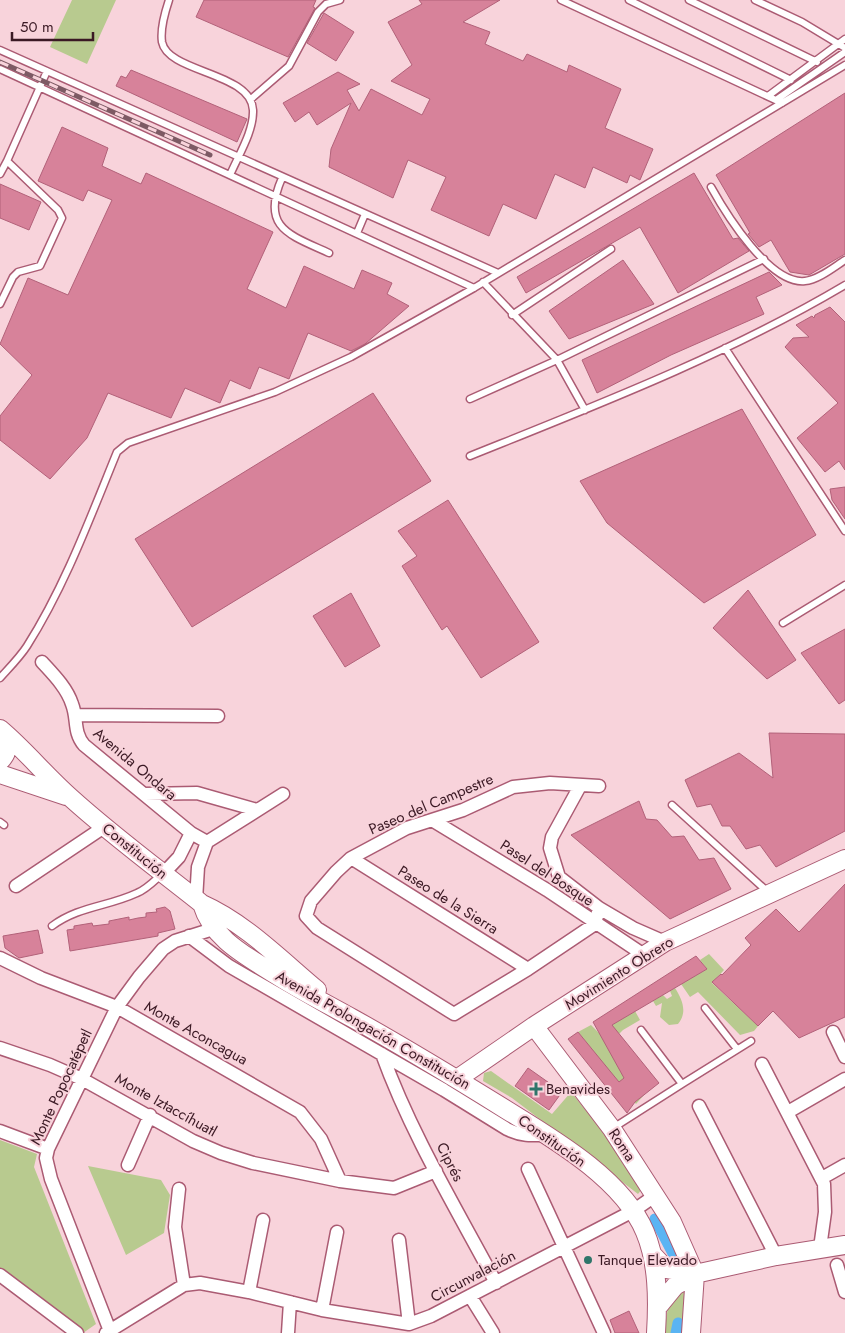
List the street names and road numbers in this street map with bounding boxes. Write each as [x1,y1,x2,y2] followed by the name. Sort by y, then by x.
[88,722,182,806] street label: Avenida Ondara
[365,768,497,840] street label: Paseo del Campestre
[98,818,172,884] street label: Constitución
[496,834,598,912] street label: Pasel del Bosque
[394,860,502,940] street label: Paseo de la Sierra
[560,931,678,1015] street label: Movimiento Obrero
[271,965,475,1095] street label: Avenida Prolongación Constitución
[140,995,252,1071] street label: Monte Aconcagua
[24,1025,98,1149] street label: Monte Popocatépetl
[111,1068,221,1142] street label: Monte Iztaccíhuatl
[514,1109,590,1173] street label: Constitución
[603,1124,641,1166] street label: Roma
[431,1139,469,1185] street label: Ciprés
[427,1244,519,1308] street label: Circunvalación

